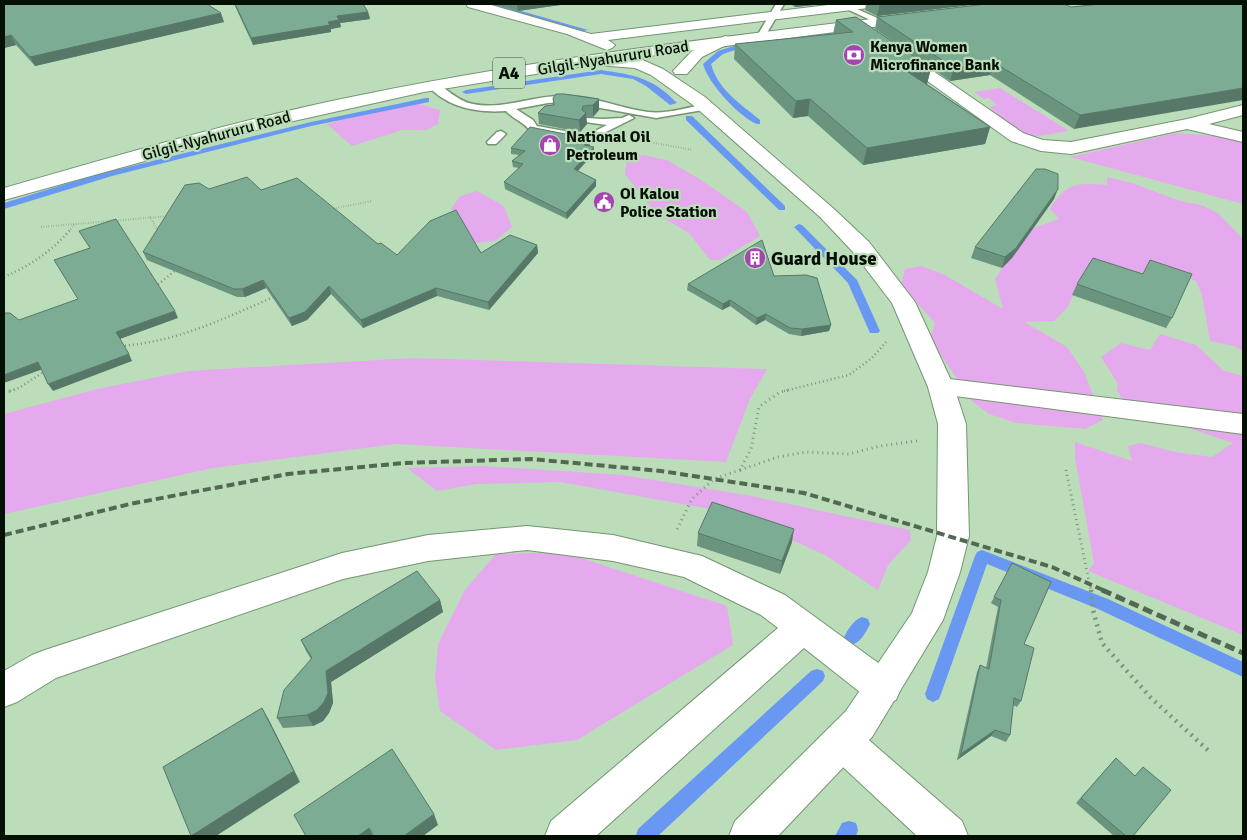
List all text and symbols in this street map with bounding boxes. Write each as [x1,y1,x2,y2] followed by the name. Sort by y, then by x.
[536,36,690,80] street label: Gilgil-Nyahururu Road
[870,37,1000,75] place label: Kenya Women Microfinance Bank
[842,43,866,67] bank icon: Kenya Women Microfinance Bank
[493,58,525,88] road number: A4
[140,107,293,165] street label: Gilgil-Nyahururu Road
[566,127,650,165] place label: National Oil Petroleum
[538,133,562,157] shop icon: National Oil Petroleum
[620,184,717,222] place label: Ol Kalou Police Station
[592,190,616,214] public building icon: Ol Kalou Police Station
[743,246,767,270] building icon: Guard House
[771,247,877,271] place label: Guard House

